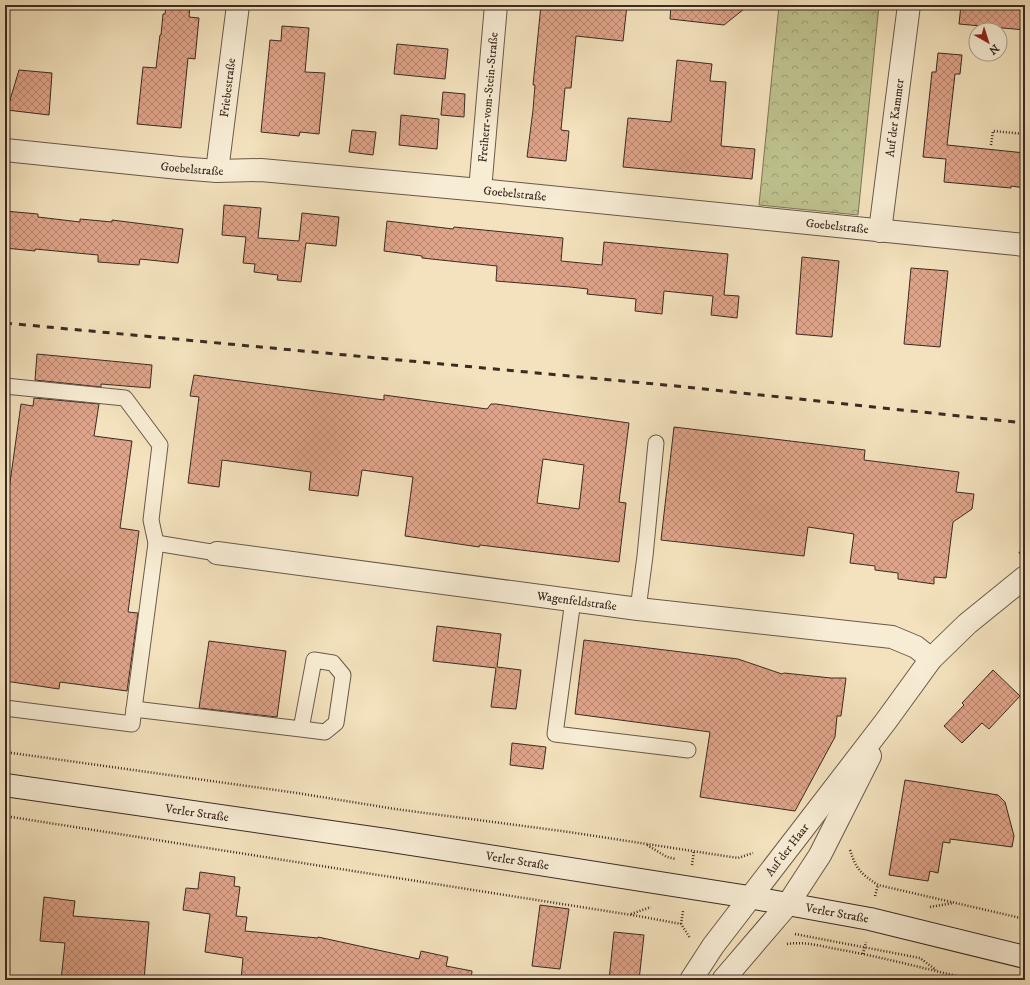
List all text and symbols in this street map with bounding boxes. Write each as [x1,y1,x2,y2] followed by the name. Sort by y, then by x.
[968,22,1008,62] north arrow
[475,32,501,163] street label: Freiherr-vom-Stein-Straße
[986,41,1002,57] text: N
[216,57,239,118] street label: Friebestraße
[882,77,907,158] street label: Auf der Kammer
[160,159,224,179] street label: Goebelstraße
[483,183,547,204] street label: Goebelstraße
[805,215,869,237] street label: Goebelstraße
[535,588,618,614] street label: Wagenfeldstraße
[163,801,230,825] street label: Verler Straße
[762,820,812,879] street label: Auf der Haar
[484,848,550,873] street label: Verler Straße
[803,900,870,926] street label: Verler Straße

